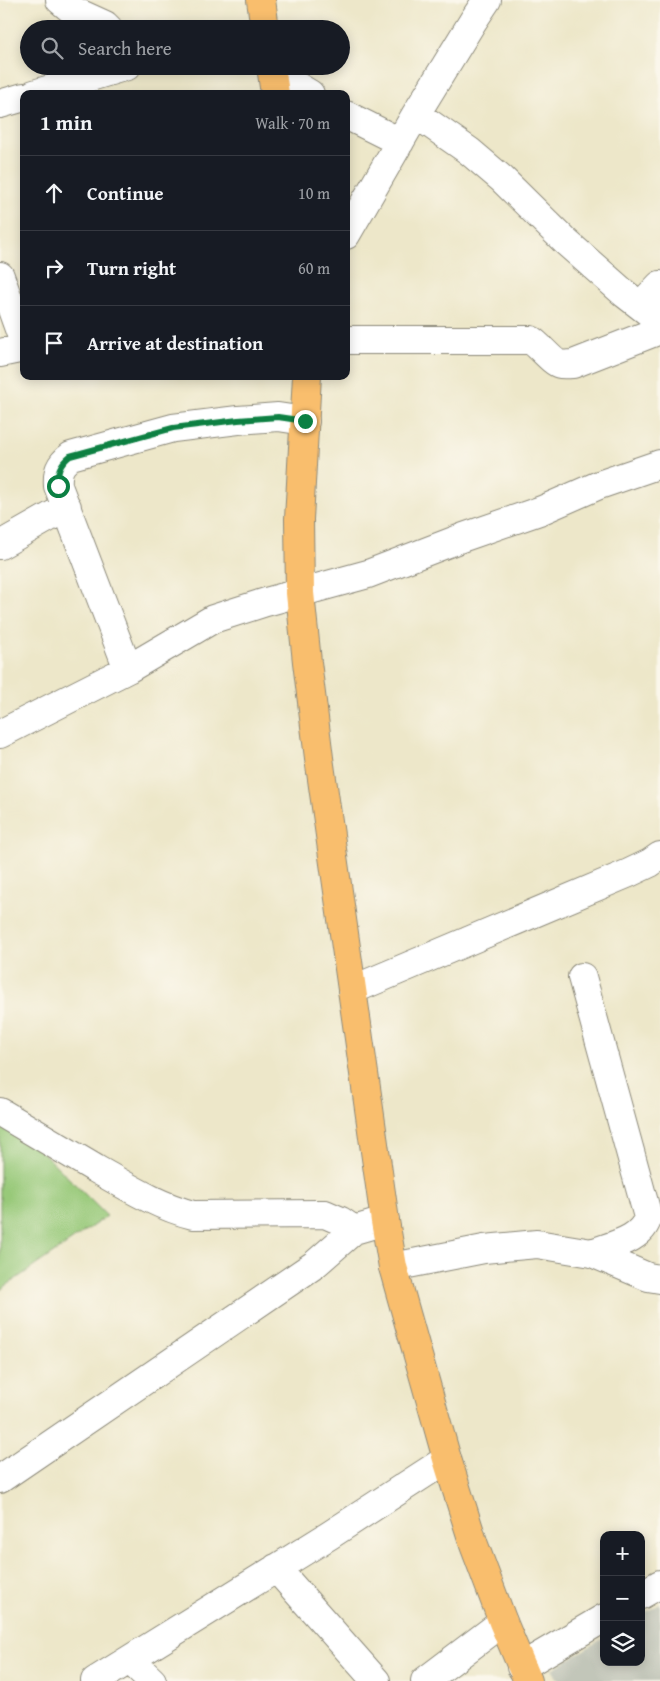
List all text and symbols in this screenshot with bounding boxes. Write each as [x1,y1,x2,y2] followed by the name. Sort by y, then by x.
[20,20,350,75] search box
[38,34,66,62] icon: search
[78,34,172,62] text: Search here
[40,107,92,138] text: 1 min
[255,111,330,135] text: Walk · 70 m
[40,179,68,207] icon: ahead
[87,179,164,207] text: Continue
[298,181,330,205] text: 10 m
[40,254,68,282] icon: right
[87,254,176,282] text: Turn right
[298,256,330,280] text: 60 m
[40,329,68,357] icon: arrive
[87,329,263,357] text: Arrive at destination
[294,410,317,433] route end
[47,475,70,498] route start
[600,1531,645,1666] map controls
[600,1531,645,1576] button: +
[600,1576,645,1621] button: −
[600,1621,645,1666] button: layers

